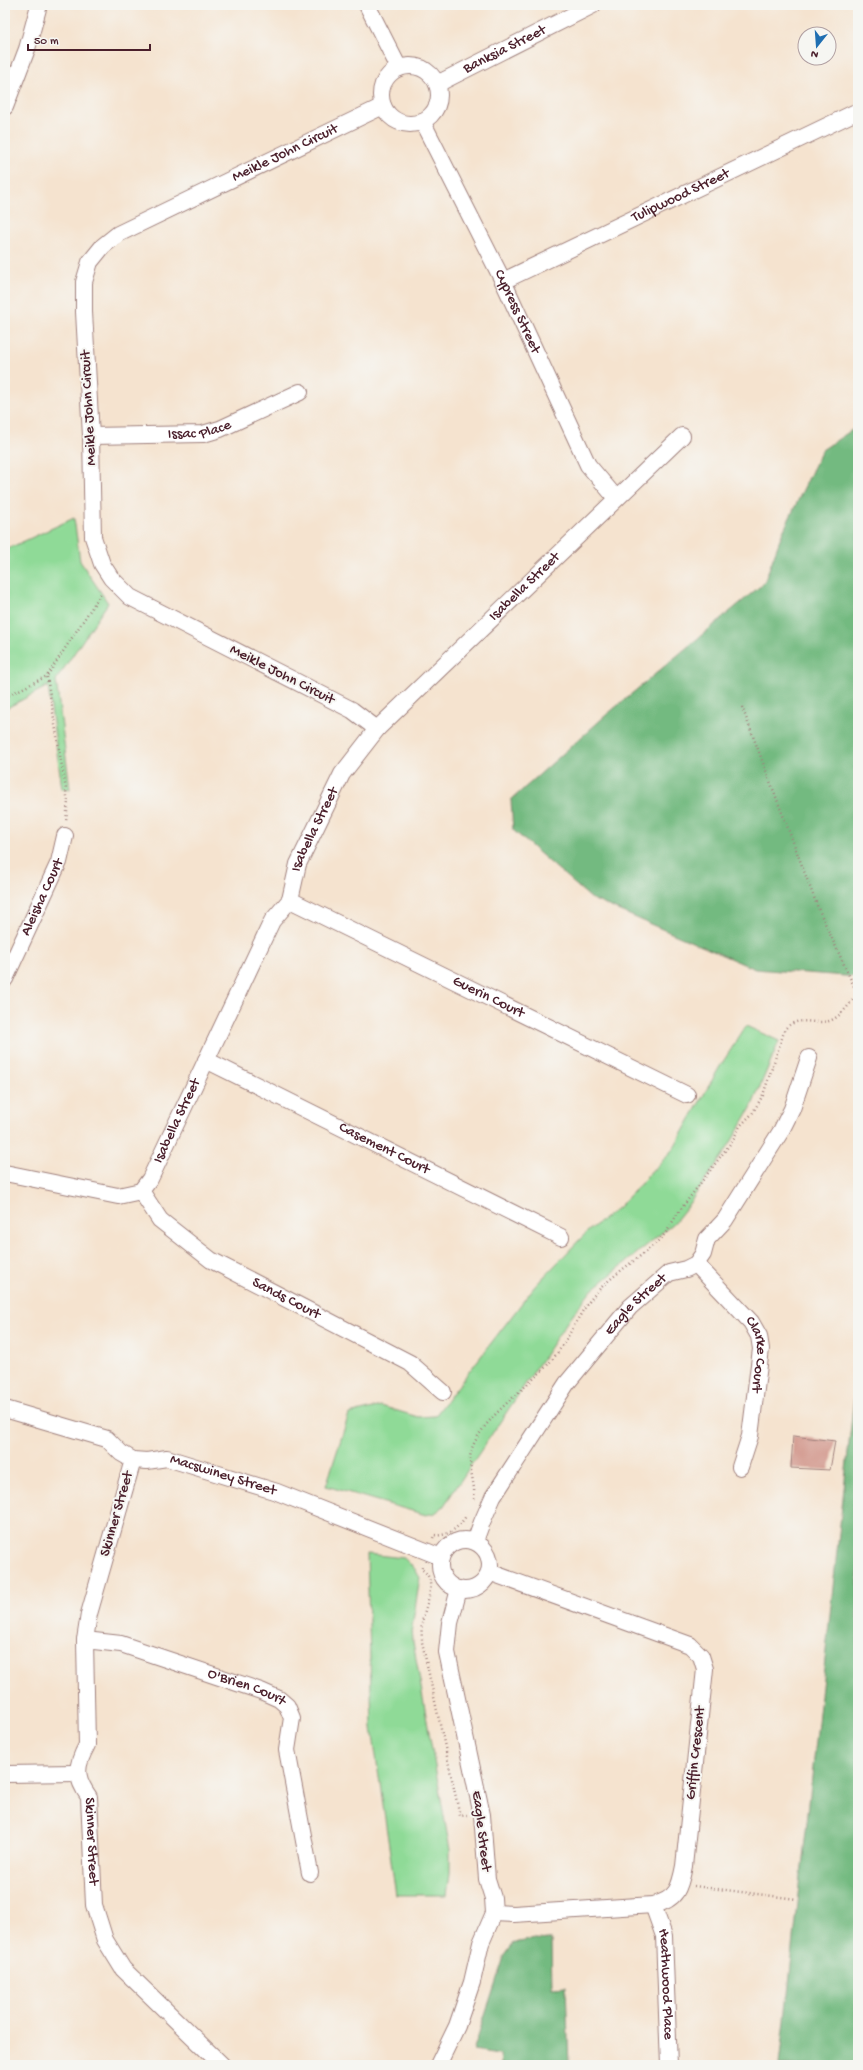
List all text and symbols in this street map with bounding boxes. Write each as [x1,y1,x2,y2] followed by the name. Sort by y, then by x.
[459,20,551,79] street label: Banksia Street
[28,26,150,52] scale bar
[797,26,837,66] north arrow
[34,35,59,49] text: 50 m
[809,47,820,60] text: N
[229,119,343,187] street label: Meikle John Circuit
[628,164,734,227] street label: Tulipwood Street
[490,267,545,358] street label: Cypress Street
[77,348,101,466] street label: Meikle John Circuit
[168,416,234,444] street label: Issac Place
[486,547,566,625] street label: Isabella Street
[227,641,339,710] street label: Meikle John Circuit
[288,783,344,873] street label: Isabella Street
[17,854,69,939] street label: Aleisha Court
[449,972,529,1024] street label: Guerin Court
[150,1074,206,1166] street label: Isabella Street
[336,1119,434,1180] street label: Casement Court
[601,1269,672,1339] street label: Eagle Street
[249,1274,325,1325] street label: Sands Court
[741,1312,770,1395] street label: Clarke Court
[168,1450,280,1501] street label: Macswiney Street
[96,1468,138,1559] street label: Skinner Street
[205,1665,291,1711] street label: O'Brien Court
[682,1703,710,1801] street label: Griffin Crescent
[467,1790,495,1874] street label: Eagle Street
[80,1797,102,1887] street label: Skinner Street
[653,1926,677,2040] street label: Heathwood Place

